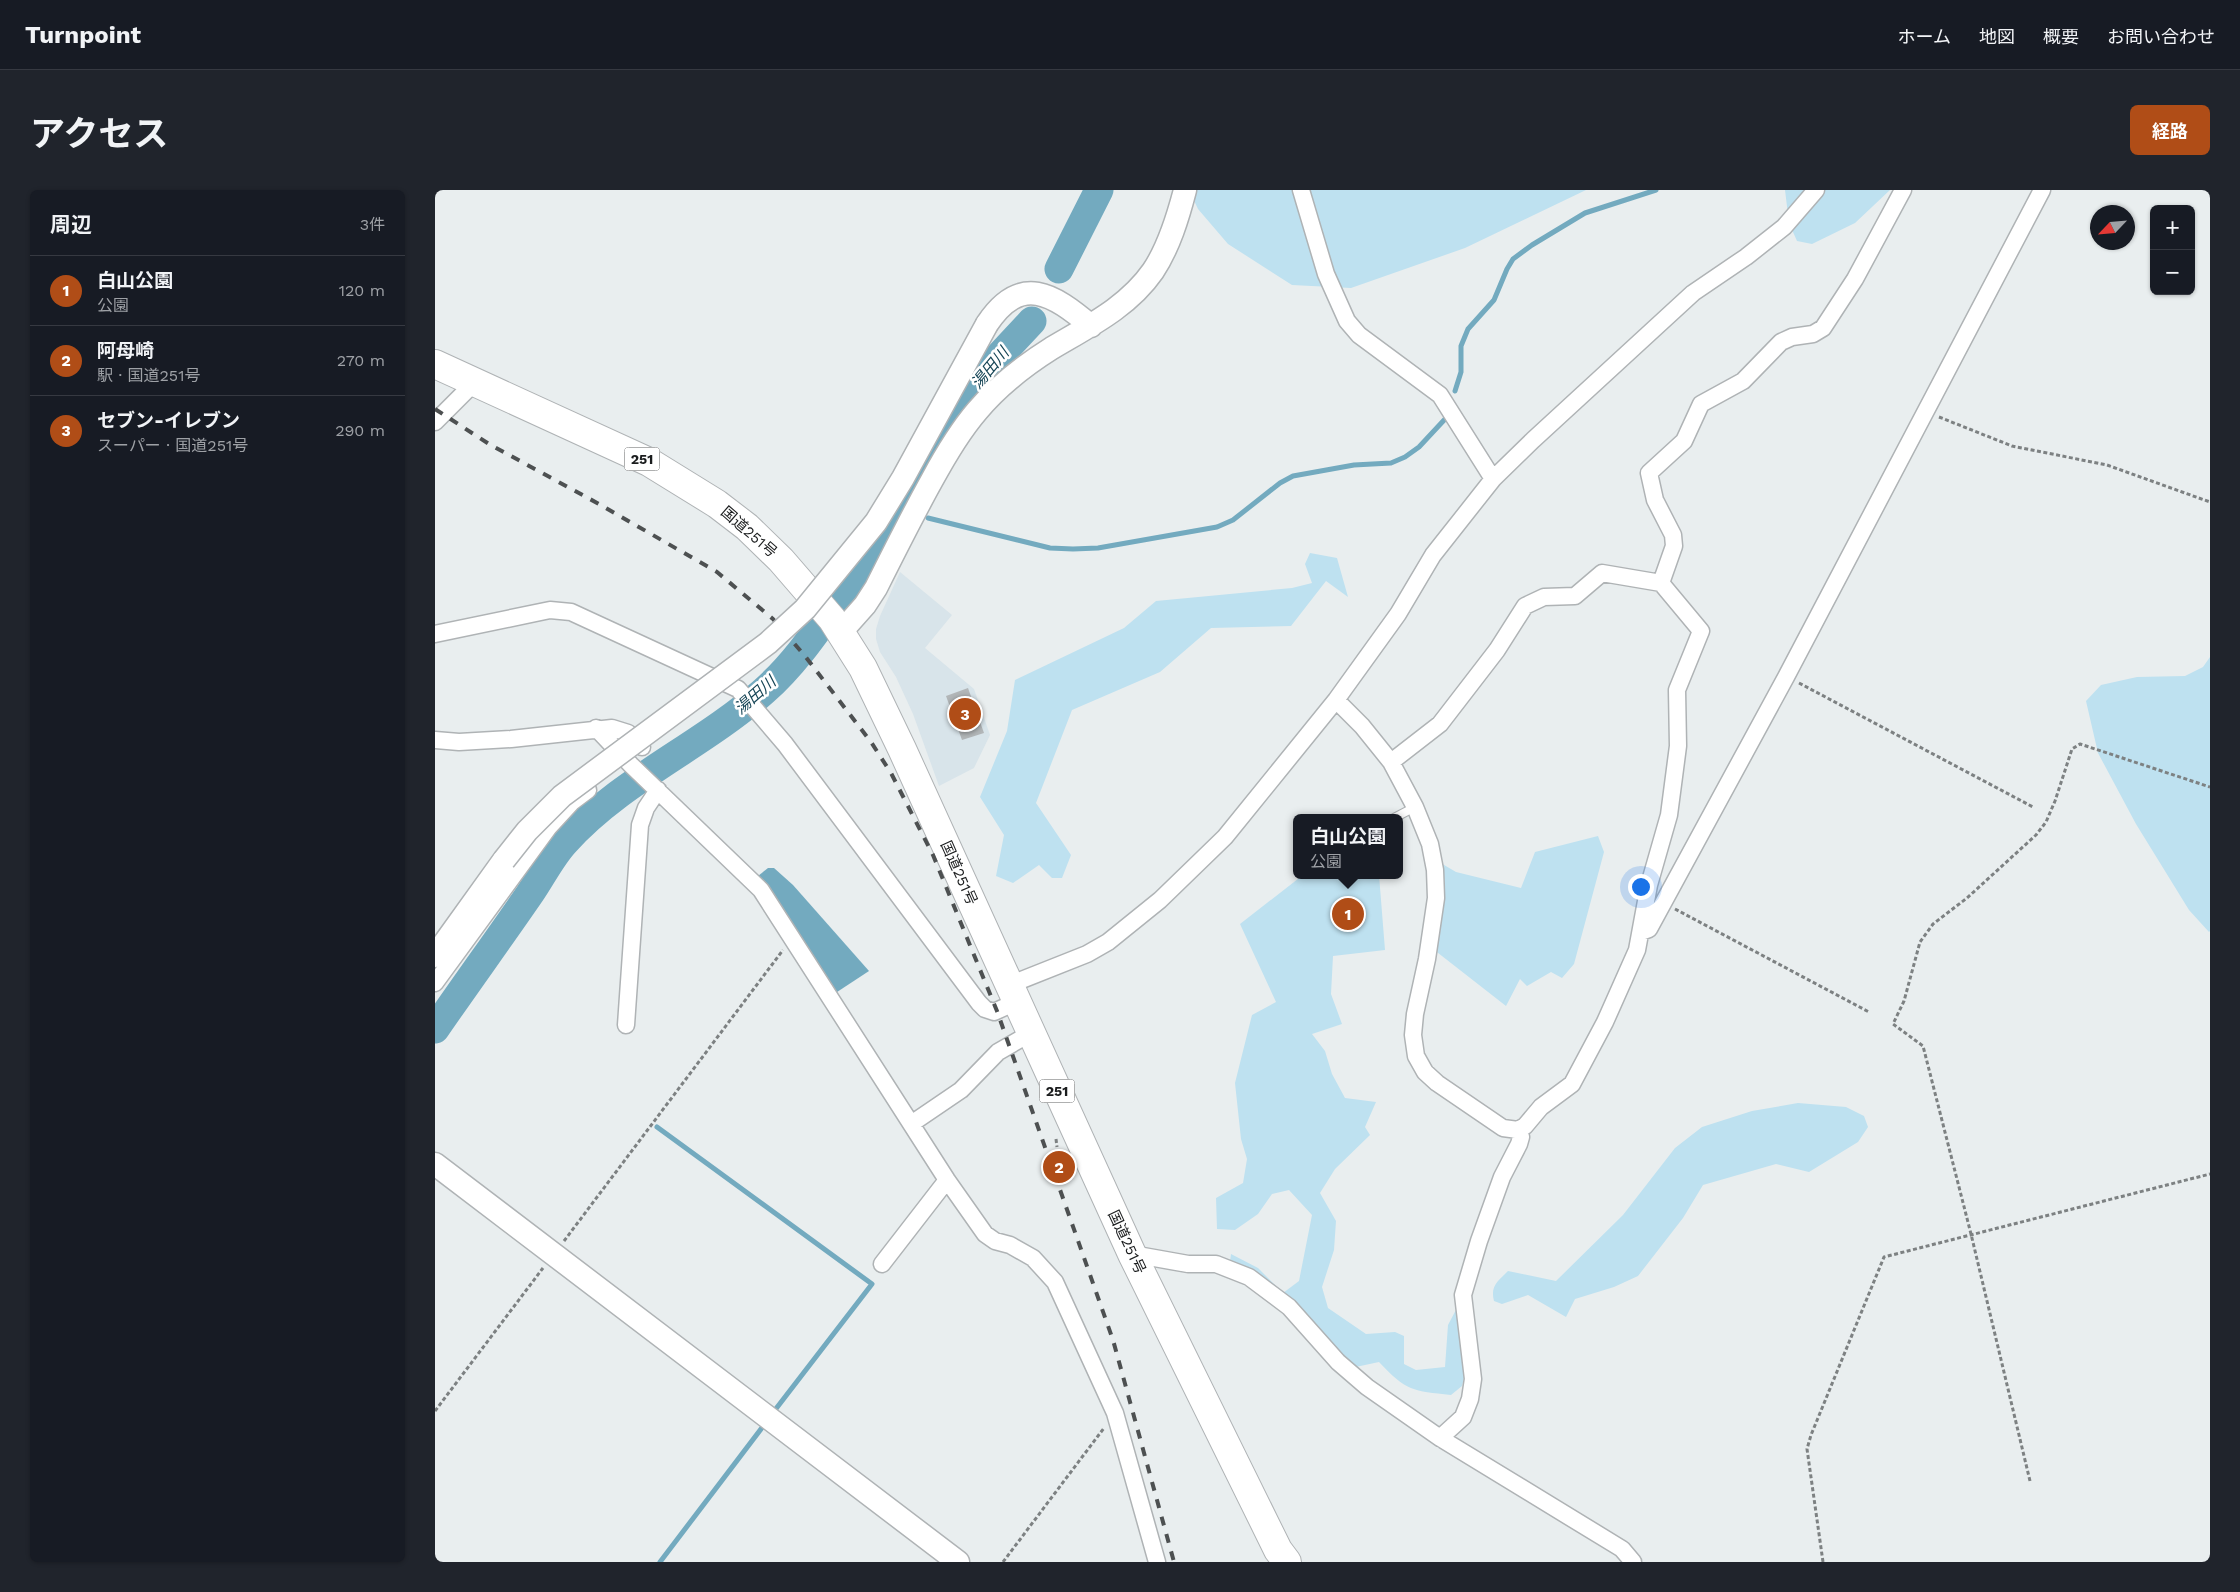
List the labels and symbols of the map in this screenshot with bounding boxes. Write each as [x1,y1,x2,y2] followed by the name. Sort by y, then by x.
[2090,205,2135,250] north arrow
[967,342,1014,392] water label: 湯田川
[625,448,659,470] road number: 251
[717,503,781,561] street label: 国道251号
[731,671,781,718] water label: 湯田川
[949,695,981,733] pin: 3
[937,838,981,908] street label: 国道251号
[1628,874,1654,900] your location
[1332,895,1364,933] pin: 1
[1039,1079,1075,1102] road number: 251
[1043,1148,1075,1186] pin: 2
[1104,1207,1150,1277] street label: 国道251号

